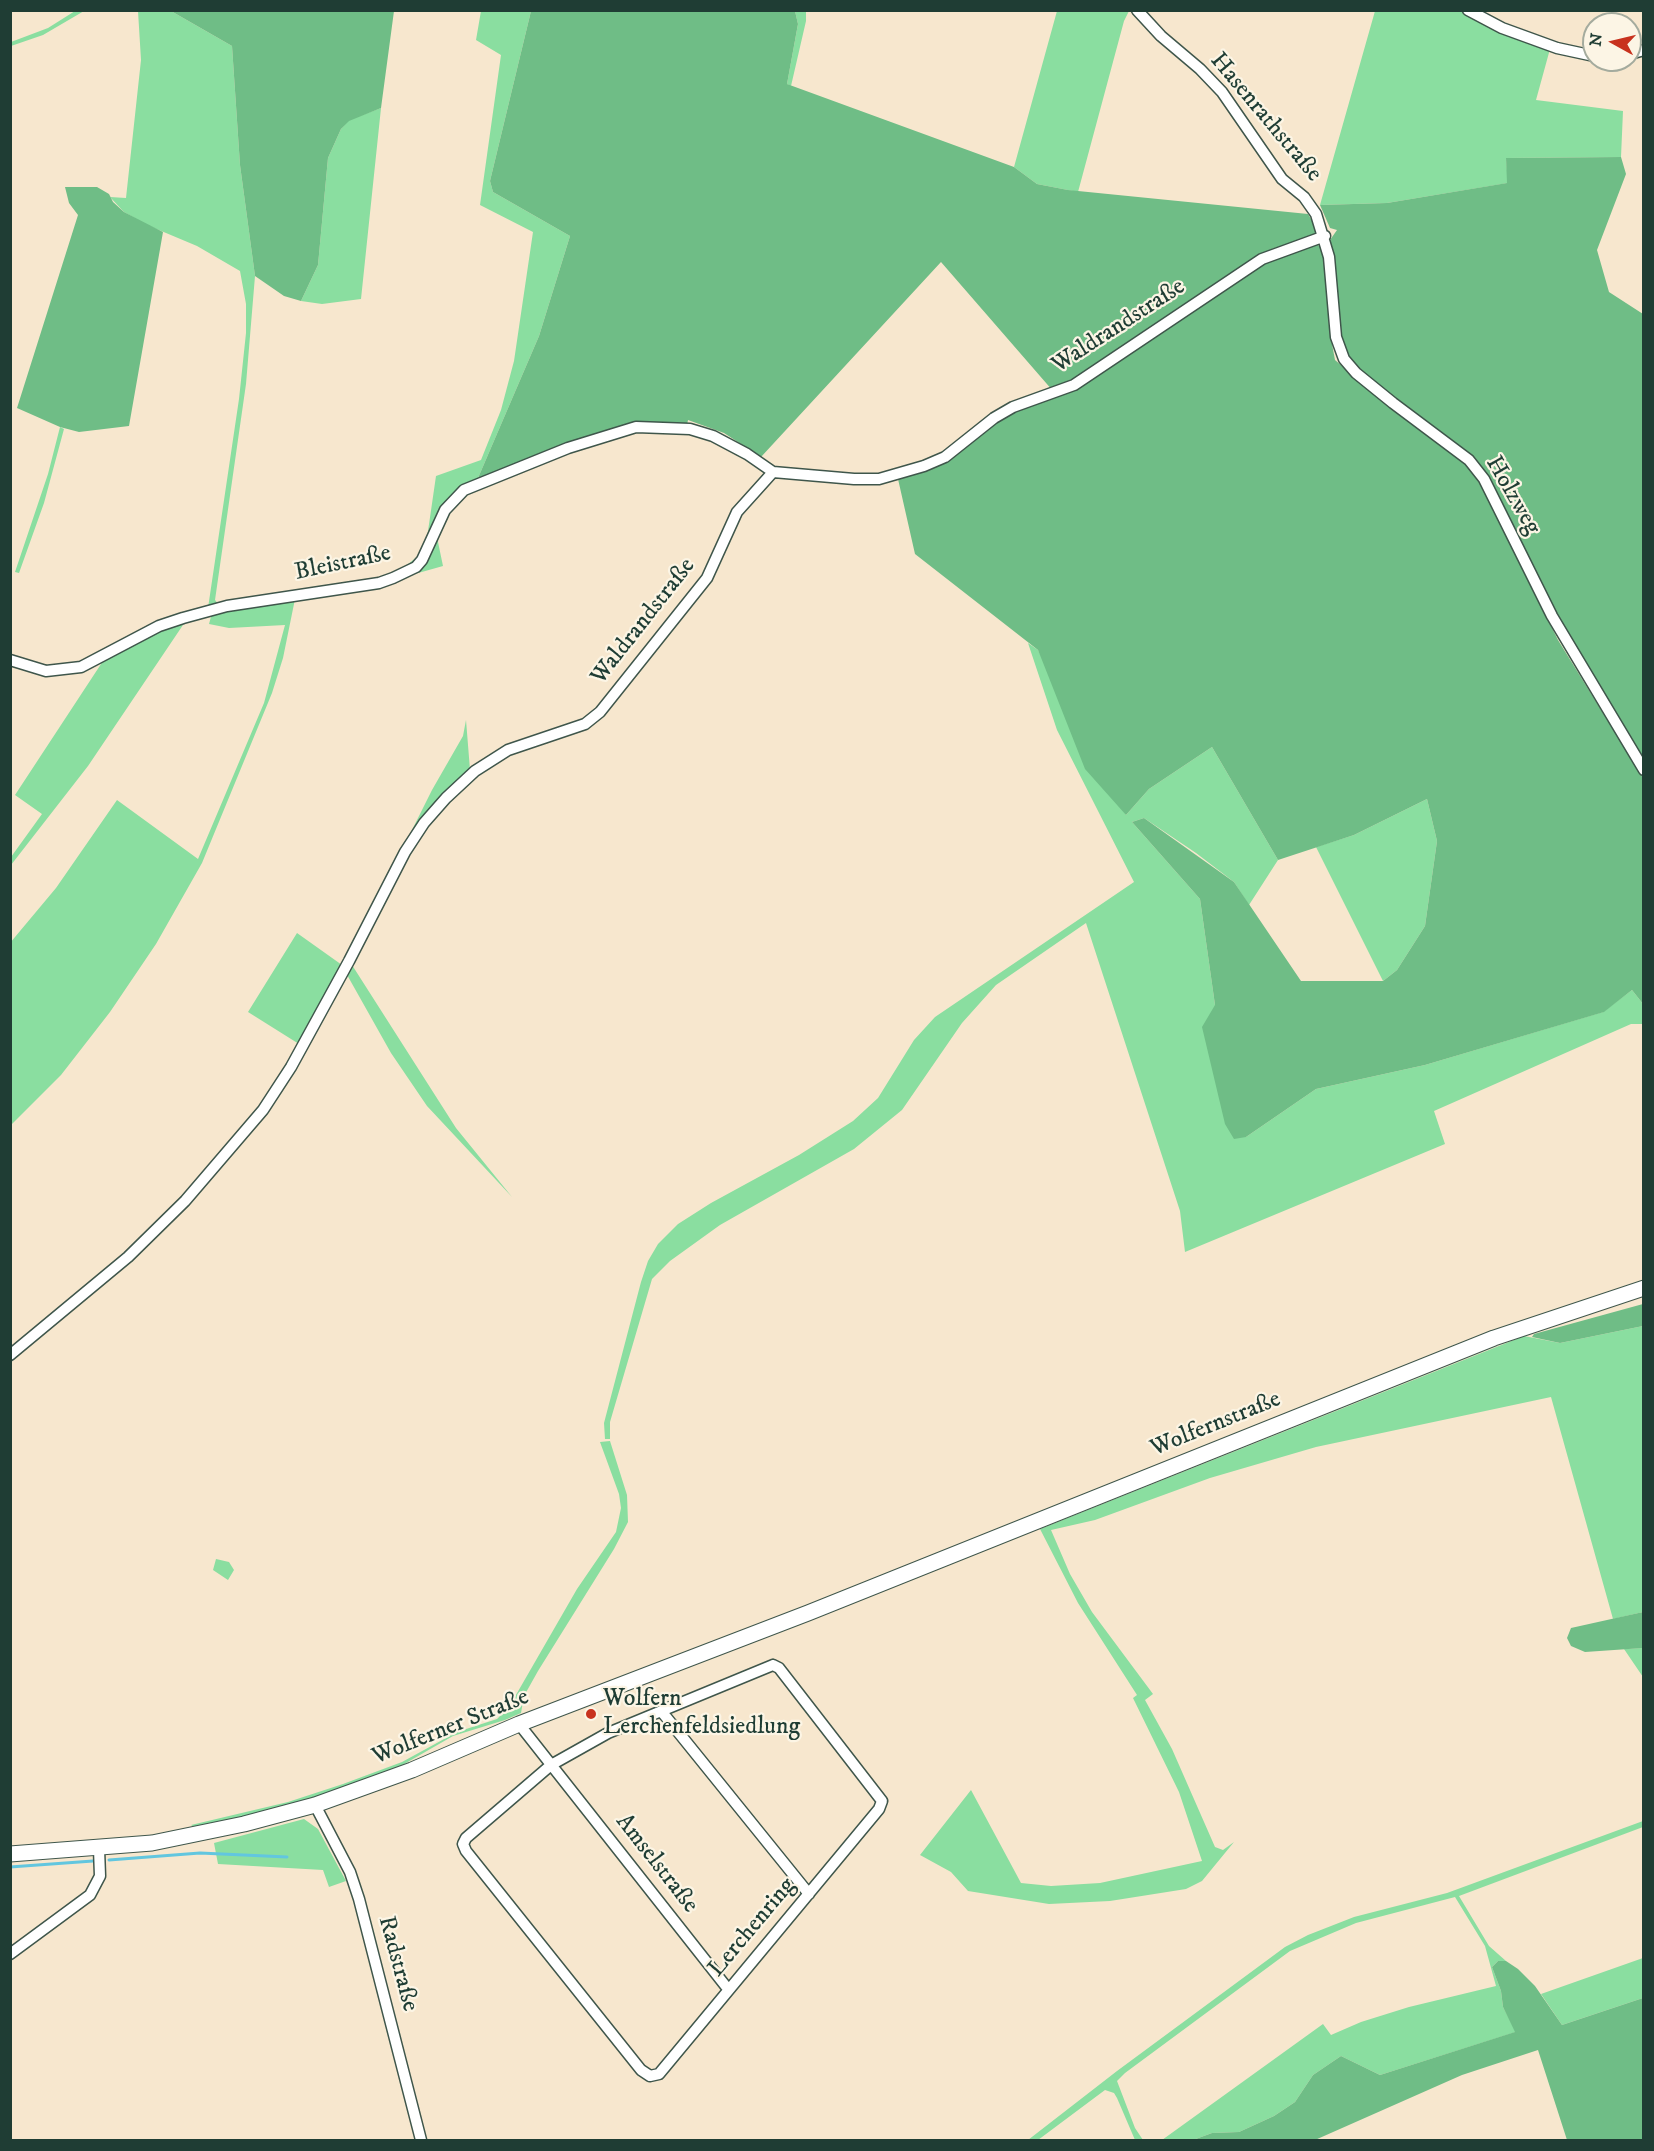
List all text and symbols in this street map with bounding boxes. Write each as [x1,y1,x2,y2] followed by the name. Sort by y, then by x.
[1582,12,1642,72] north arrow
[1585,32,1607,48] text: N
[1203,48,1327,188] street label: Hasenrathstraße
[1047,273,1191,381] street label: Waldrandstraße
[1478,452,1546,540] street label: Holzweg
[292,540,394,588] street label: Bleistraße
[586,553,702,691] street label: Waldrandstraße
[1147,1386,1285,1464] street label: Wolfernstraße
[368,1683,534,1773] street label: Wolferner Straße
[603,1686,800,1742] place label: Wolfern Lerchenfeldsiedlung
[584,1707,598,1721] marker: Wolfern Lerchenfeldsiedlung
[608,1809,704,1919] street label: Amselstraße
[703,1872,803,1984] street label: Lerchenring
[370,1913,424,2015] street label: Radstraße

